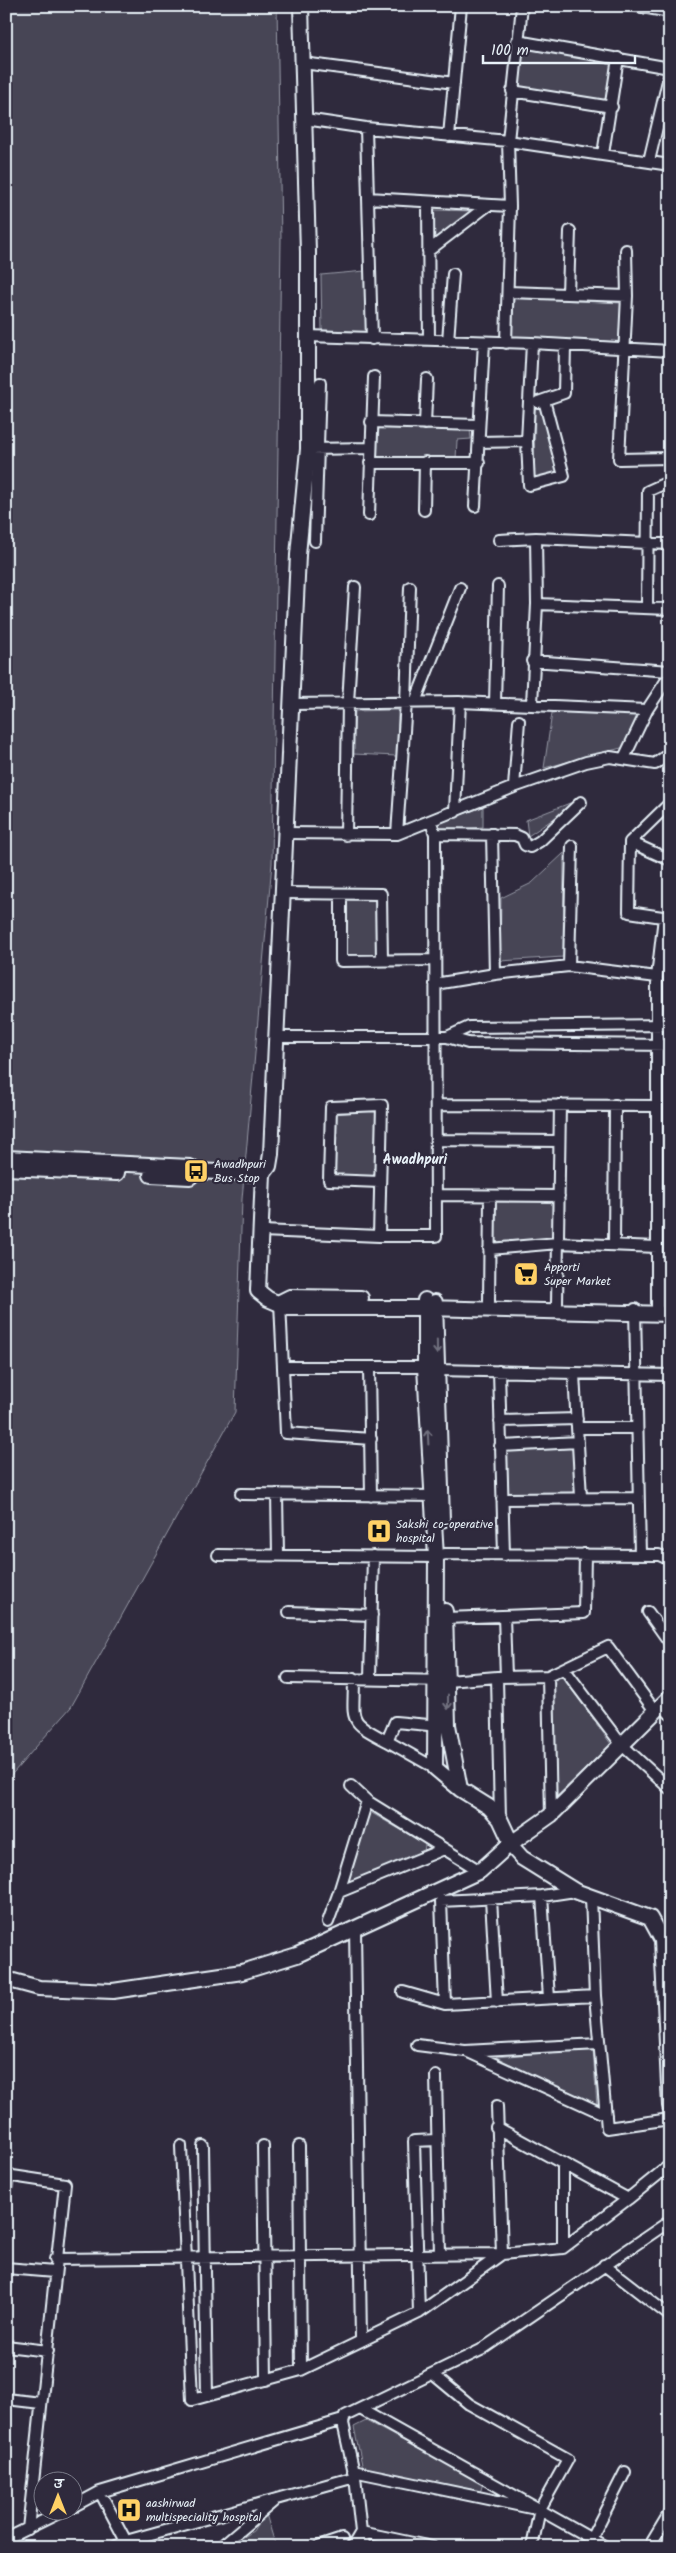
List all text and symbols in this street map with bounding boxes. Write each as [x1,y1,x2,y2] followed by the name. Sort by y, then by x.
[483,32,636,64] scale bar
[491,39,529,63] text: 100 m
[383,1149,448,1171] district label: Awadhpuri
[214,1155,267,1188] place label: Awadhpuri Bus Stop
[183,1158,209,1184] bus stop icon: Awadhpuri Bus Stop
[544,1258,611,1291] place label: Apporti Super Market
[513,1261,539,1287] supermarket icon: Apporti Super Market
[432,1338,442,1355] one-way arrow
[424,1430,433,1446] one-way arrow
[396,1515,494,1548] place label: Sakshi co-operative hospital
[366,1518,392,1544] hospital icon: Sakshi co-operative hospital
[443,1694,453,1710] one-way arrow
[32,2470,82,2520] north arrow
[54,2473,66,2495] text: उ
[146,2494,262,2527] place label: aashirwad multispeciality hospital
[116,2497,142,2523] hospital icon: aashirwad multispeciality hospital

